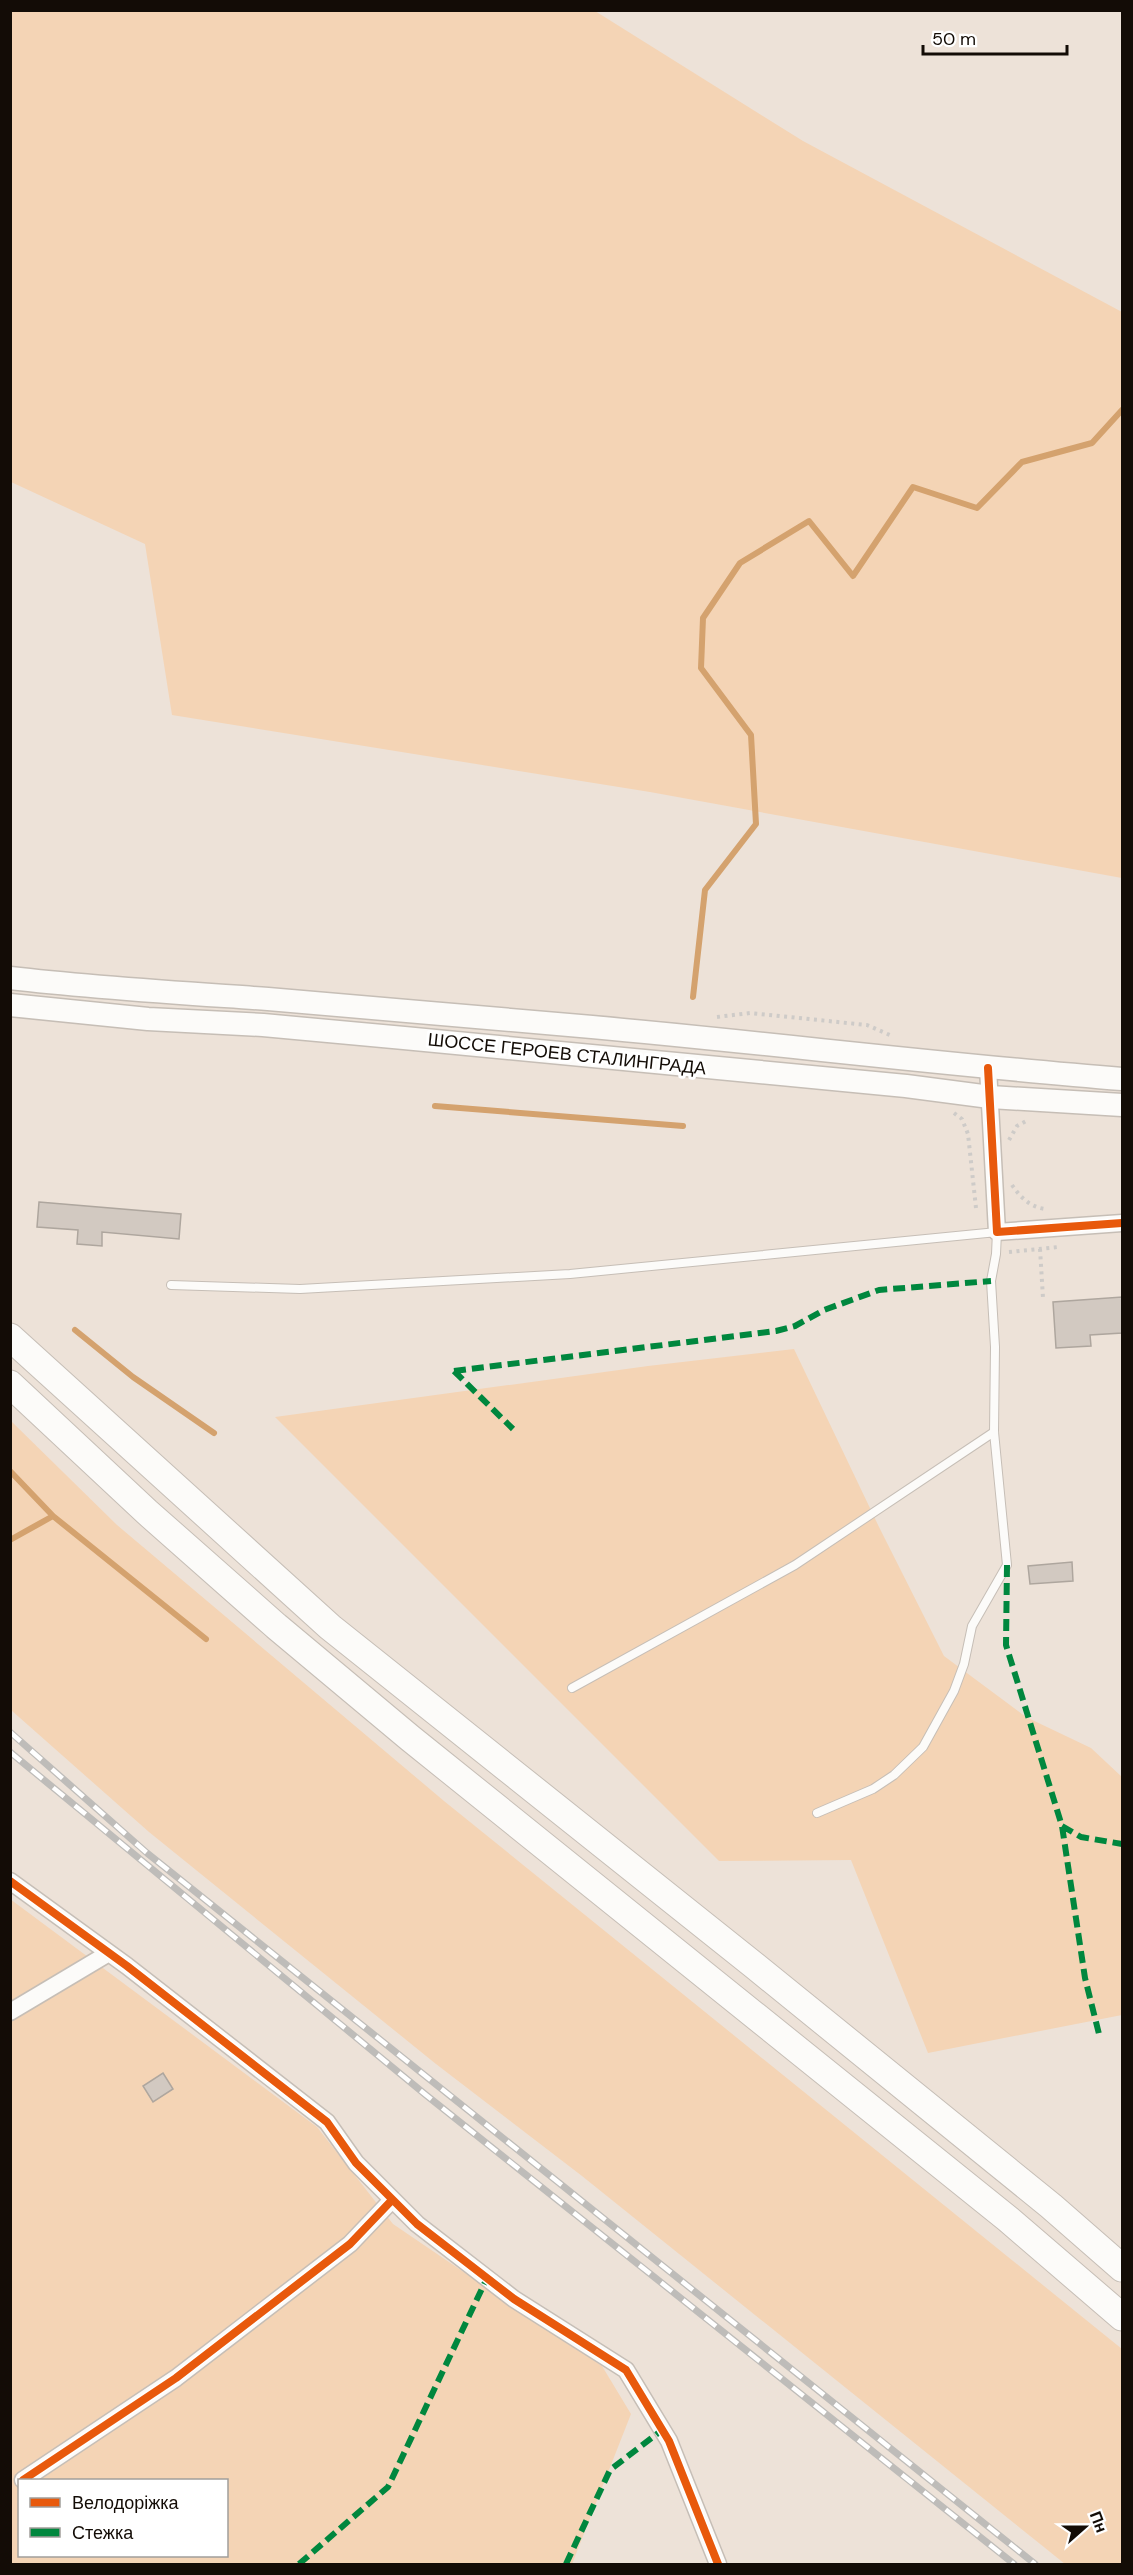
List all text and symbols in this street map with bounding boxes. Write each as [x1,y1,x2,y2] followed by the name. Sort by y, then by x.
[923,18,1067,56] scale bar
[932,27,976,51] text: 50 m
[427,1027,707,1081] street label: ШОССЕ ГЕРОЕВ СТАЛИНГРАДА
[18,2479,228,2557] legend
[72,2491,180,2515] text: Велодоріжка
[1055,2497,1115,2557] north arrow
[1085,2508,1112,2535] text: Пн
[72,2521,134,2545] text: Стежка

